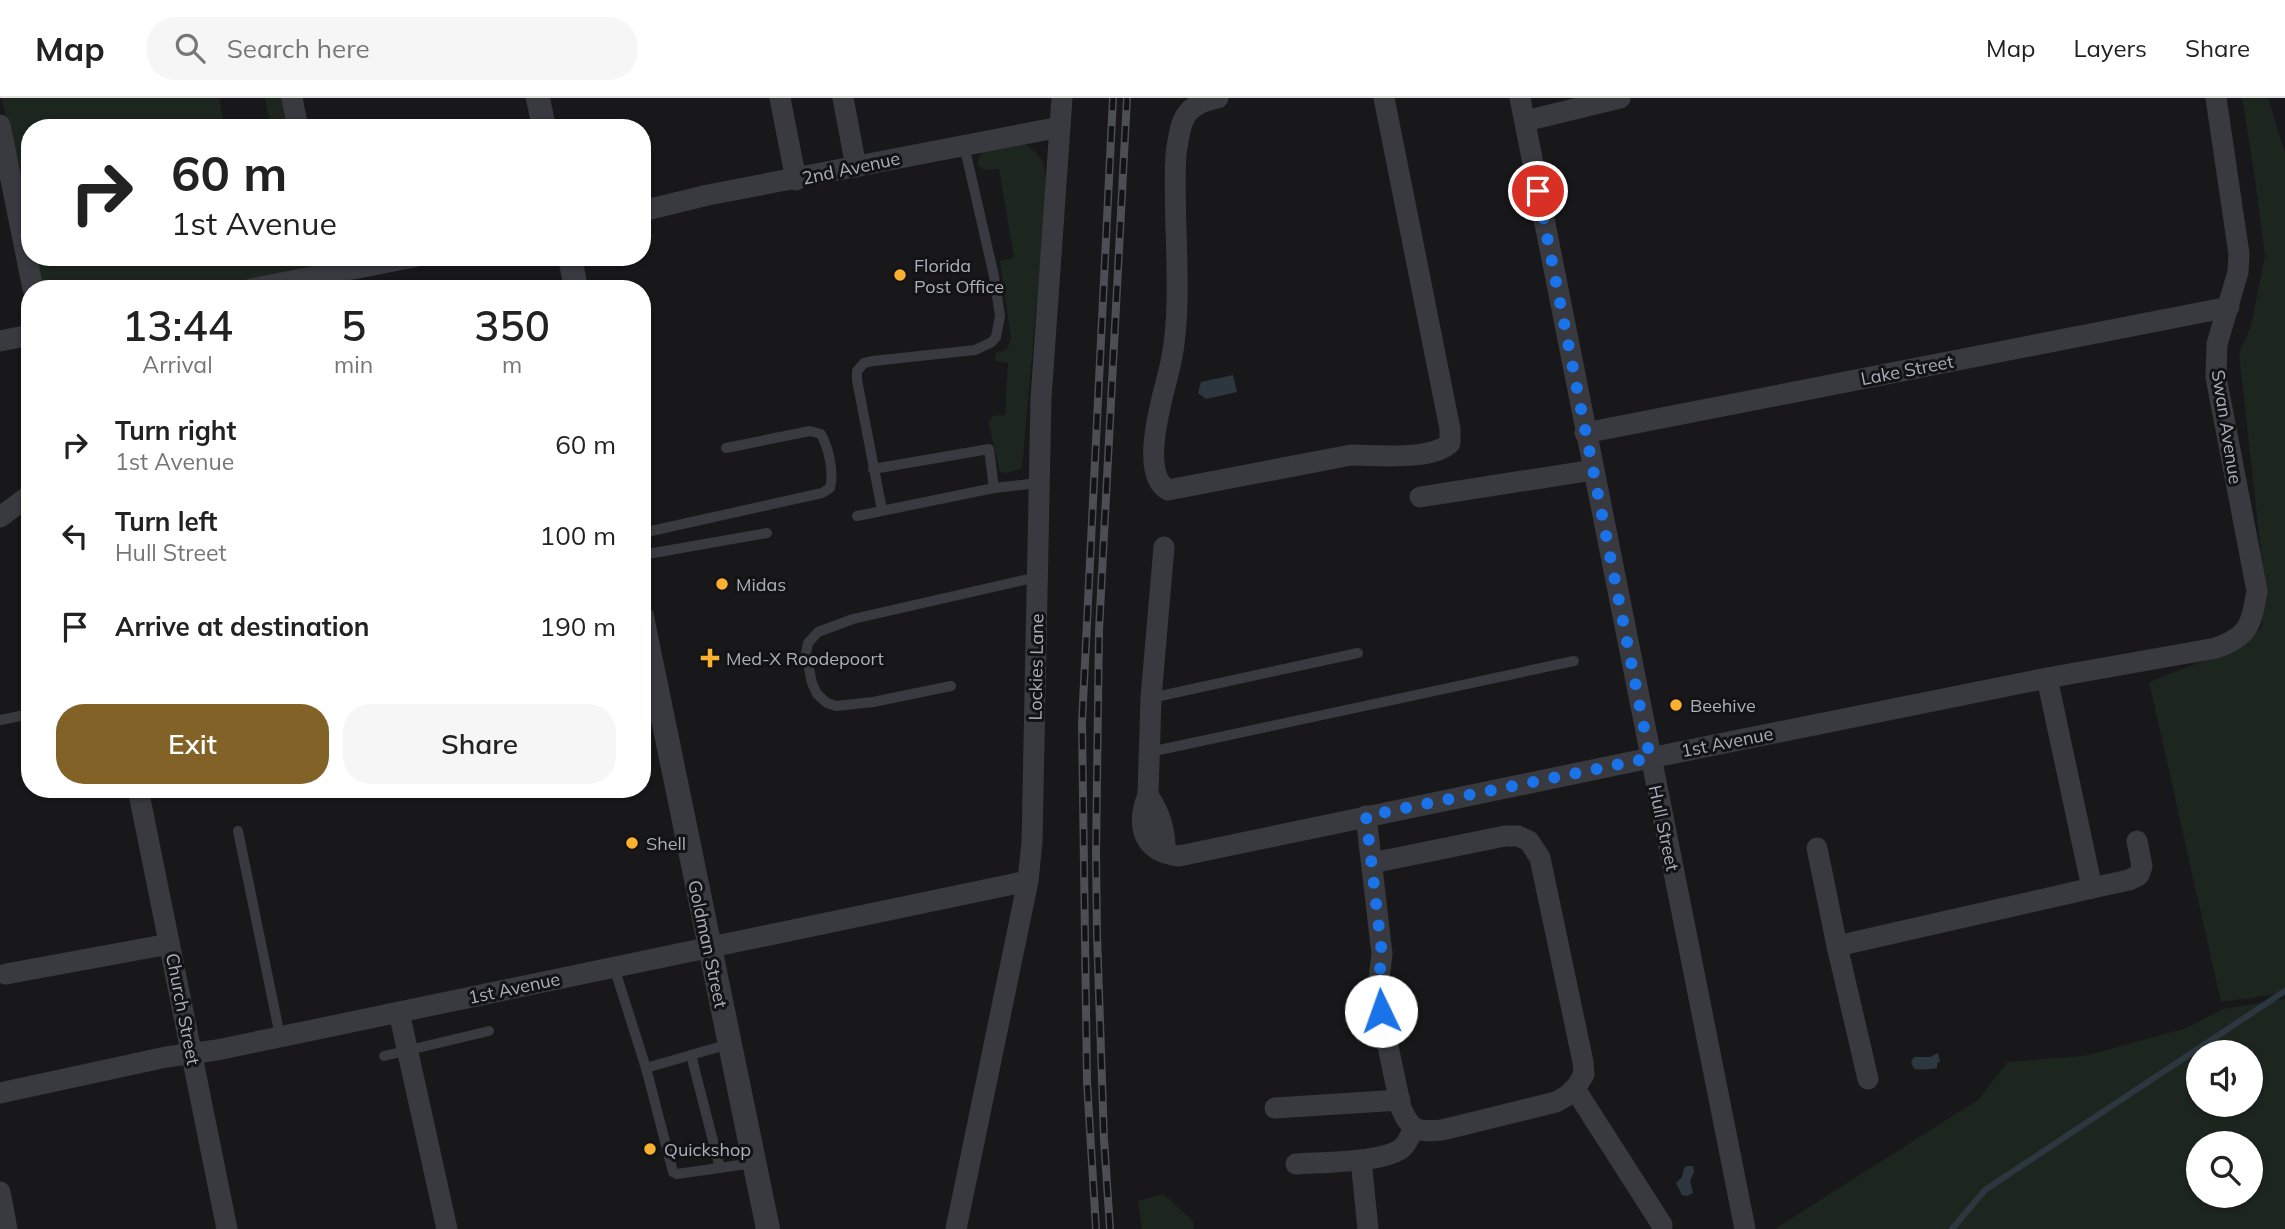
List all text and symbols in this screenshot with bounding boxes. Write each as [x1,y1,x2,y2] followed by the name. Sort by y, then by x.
[147,17,637,80] search box
[35,28,105,69] text: Map
[171,29,209,67] icon: search
[227,32,370,65] text: Search here
[1986,33,2035,63] text: Map
[2073,33,2147,63] text: Layers
[2185,33,2250,63] text: Share
[171,142,287,203] text: 60 m
[800,146,902,190] street label: 2nd Avenue
[56,147,147,238] icon: right
[1508,161,1568,221] pin
[1519,172,1557,210] icon: arrive
[171,203,337,243] text: 1st Avenue
[914,254,1004,298] place label: Florida Post Office
[892,267,908,283] marker: Florida Post Office
[122,299,233,352] text: 13:44
[341,299,366,352] text: 5
[474,299,550,352] text: 350
[142,350,213,379] text: Arrival
[334,350,373,379] text: min
[502,350,522,379] text: m
[1859,350,1955,390] street label: Lake Street
[2207,368,2247,486] street label: Swan Avenue
[115,414,236,447] text: Turn right
[56,426,94,464] icon: right
[555,428,616,461] text: 60 m
[115,447,234,476] text: 1st Avenue
[115,505,217,538] text: Turn left
[56,517,94,555] icon: left
[540,519,616,552] text: 100 m
[115,538,226,567] text: Hull Street
[736,573,786,596] place label: Midas
[714,576,730,592] marker: Midas
[56,608,94,646] icon: arrive
[115,610,370,643] text: Arrive at destination
[540,610,616,643] text: 190 m
[1024,613,1048,721] street label: Lockies Lane
[726,647,884,670] place label: Med-X Roodepoort
[700,648,720,668] marker: Med-X Roodepoort
[1690,694,1756,717] place label: Beehive
[1668,697,1684,713] marker: Beehive
[56,704,329,784] button: Exit
[343,704,616,784] button: Share
[1679,722,1775,762] street label: 1st Avenue
[1644,783,1684,873] street label: Hull Street
[646,832,686,855] place label: Shell
[624,835,640,851] marker: Shell
[683,878,733,1010] street label: Goldman Street
[161,951,205,1067] street label: Church Street
[466,967,562,1009] street label: 1st Avenue
[1344,974,1418,1048] position arrow
[2186,1040,2263,1208] map controls
[2186,1040,2263,1117] button: sound
[2186,1131,2263,1208] button: search
[664,1138,751,1161] place label: Quickshop
[642,1141,658,1157] marker: Quickshop

